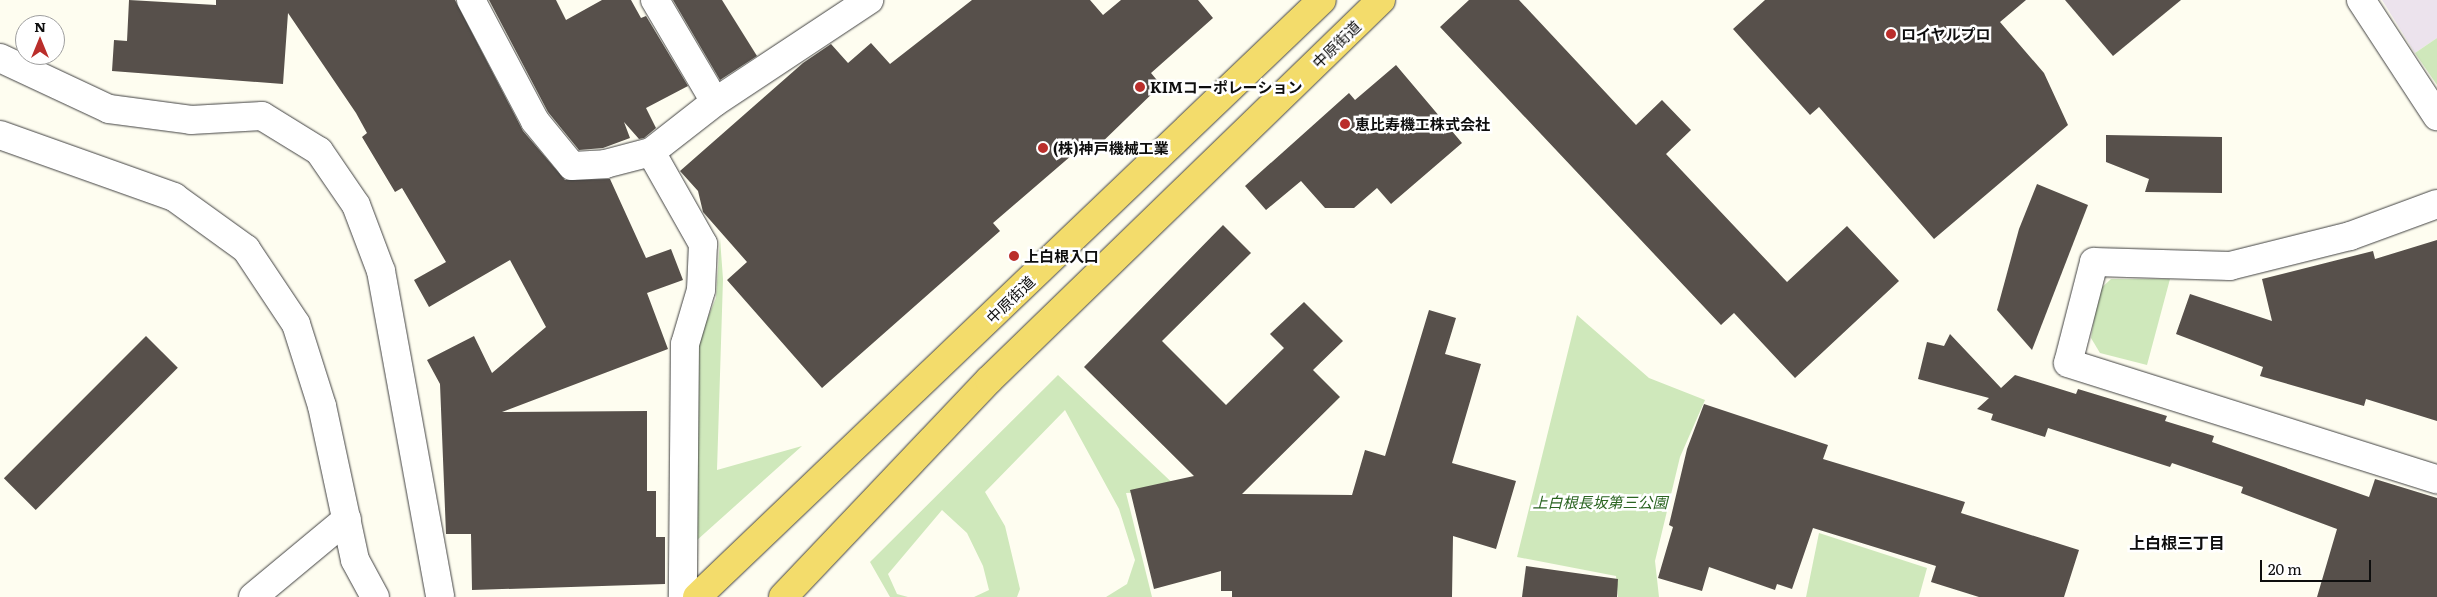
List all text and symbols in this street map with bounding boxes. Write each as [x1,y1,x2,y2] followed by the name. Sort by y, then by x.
[15,15,65,65] north arrow
[34,16,46,36] text: N
[1308,17,1364,71] street label: 中原街道
[1901,25,1991,43] place label: ロイヤルプロ
[1885,28,1897,40] marker: ロイヤルプロ
[1150,78,1303,96] place label: KIMコーポレーション
[1134,81,1146,93] marker: KIMコーポレーション
[1355,115,1490,133] place label: 恵比寿機工株式会社
[1339,118,1351,130] marker: 恵比寿機工株式会社
[1053,139,1169,157] place label: (株)神戸機械工業
[1037,142,1049,154] marker: (株)神戸機械工業
[1024,247,1099,265] place label: 上白根入口
[1008,250,1020,262] marker: 上白根入口
[982,272,1038,326] street label: 中原街道
[1533,493,1667,511] park label: 上白根長坂第三公園
[2129,532,2225,552] district label: 上白根三丁目
[2262,550,2373,582] scale bar
[2268,557,2302,580] text: 20 m

